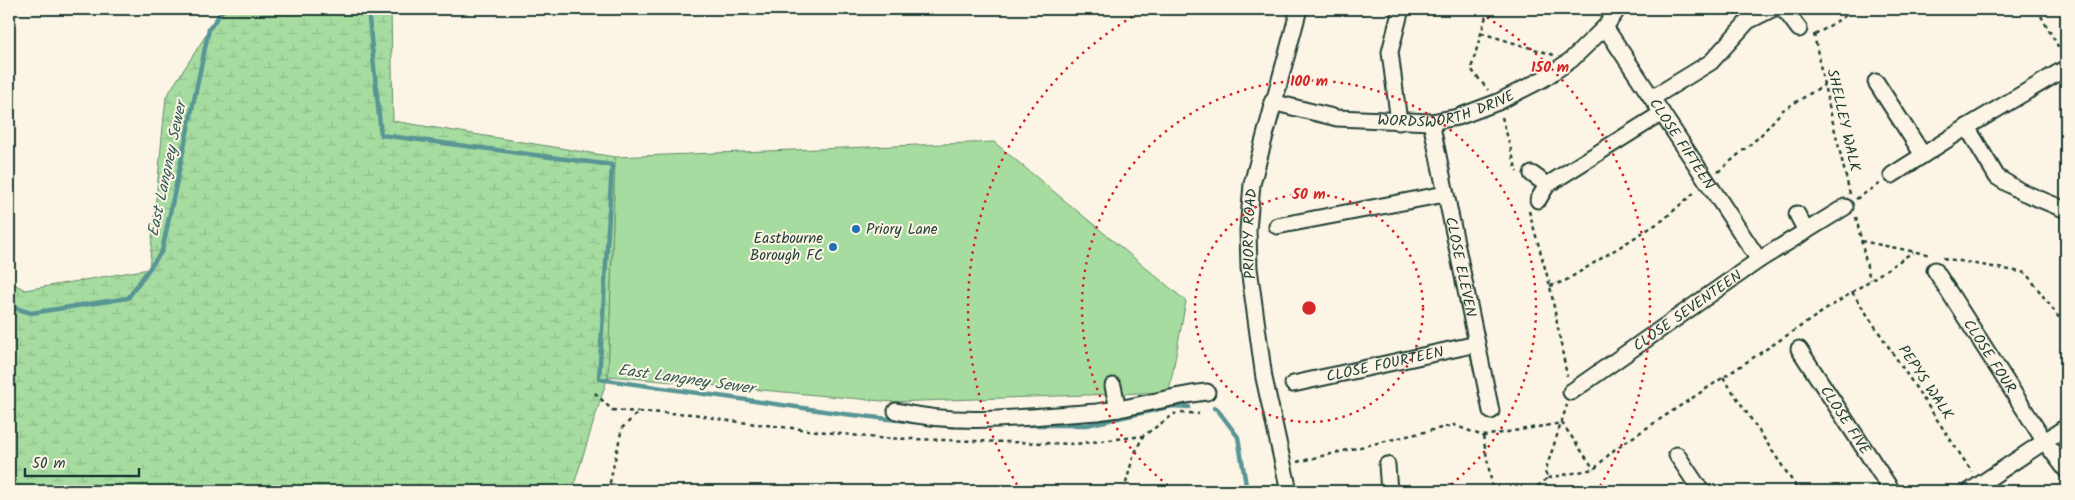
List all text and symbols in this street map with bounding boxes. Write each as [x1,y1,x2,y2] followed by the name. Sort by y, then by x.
[1531,56,1569,80] text: 150 m
[1820,67,1867,174] street label: SHELLEY WALK
[1290,70,1328,94] text: 100 m
[1377,84,1520,135] street label: WORDSWORTH DRIVE
[1642,94,1720,195] street label: CLOSE FIFTEEN
[141,96,195,239] water label: East Langney Sewer
[1291,183,1326,207] text: 50 m
[1237,187,1265,281] street label: PRIORY ROAD
[1438,215,1482,319] street label: CLOSE ELEVEN
[866,218,938,242] place label: Priory Lane
[850,223,862,235] marker: Priory Lane
[750,227,823,268] place label: Eastbourne Borough FC
[827,241,839,253] marker: Eastbourne Borough FC
[1628,264,1747,358] street label: CLOSE SEVENTEEN
[1300,299,1318,317] centre of rings
[1956,315,2022,399] street label: CLOSE FOUR
[1891,340,1959,425] street label: PEPYS WALK
[1324,341,1446,389] street label: CLOSE FOURTEEN
[616,358,759,402] water label: East Langney Sewer
[1813,381,1877,461] street label: CLOSE FIVE
[25,445,139,477] scale bar
[32,452,66,476] text: 50 m

